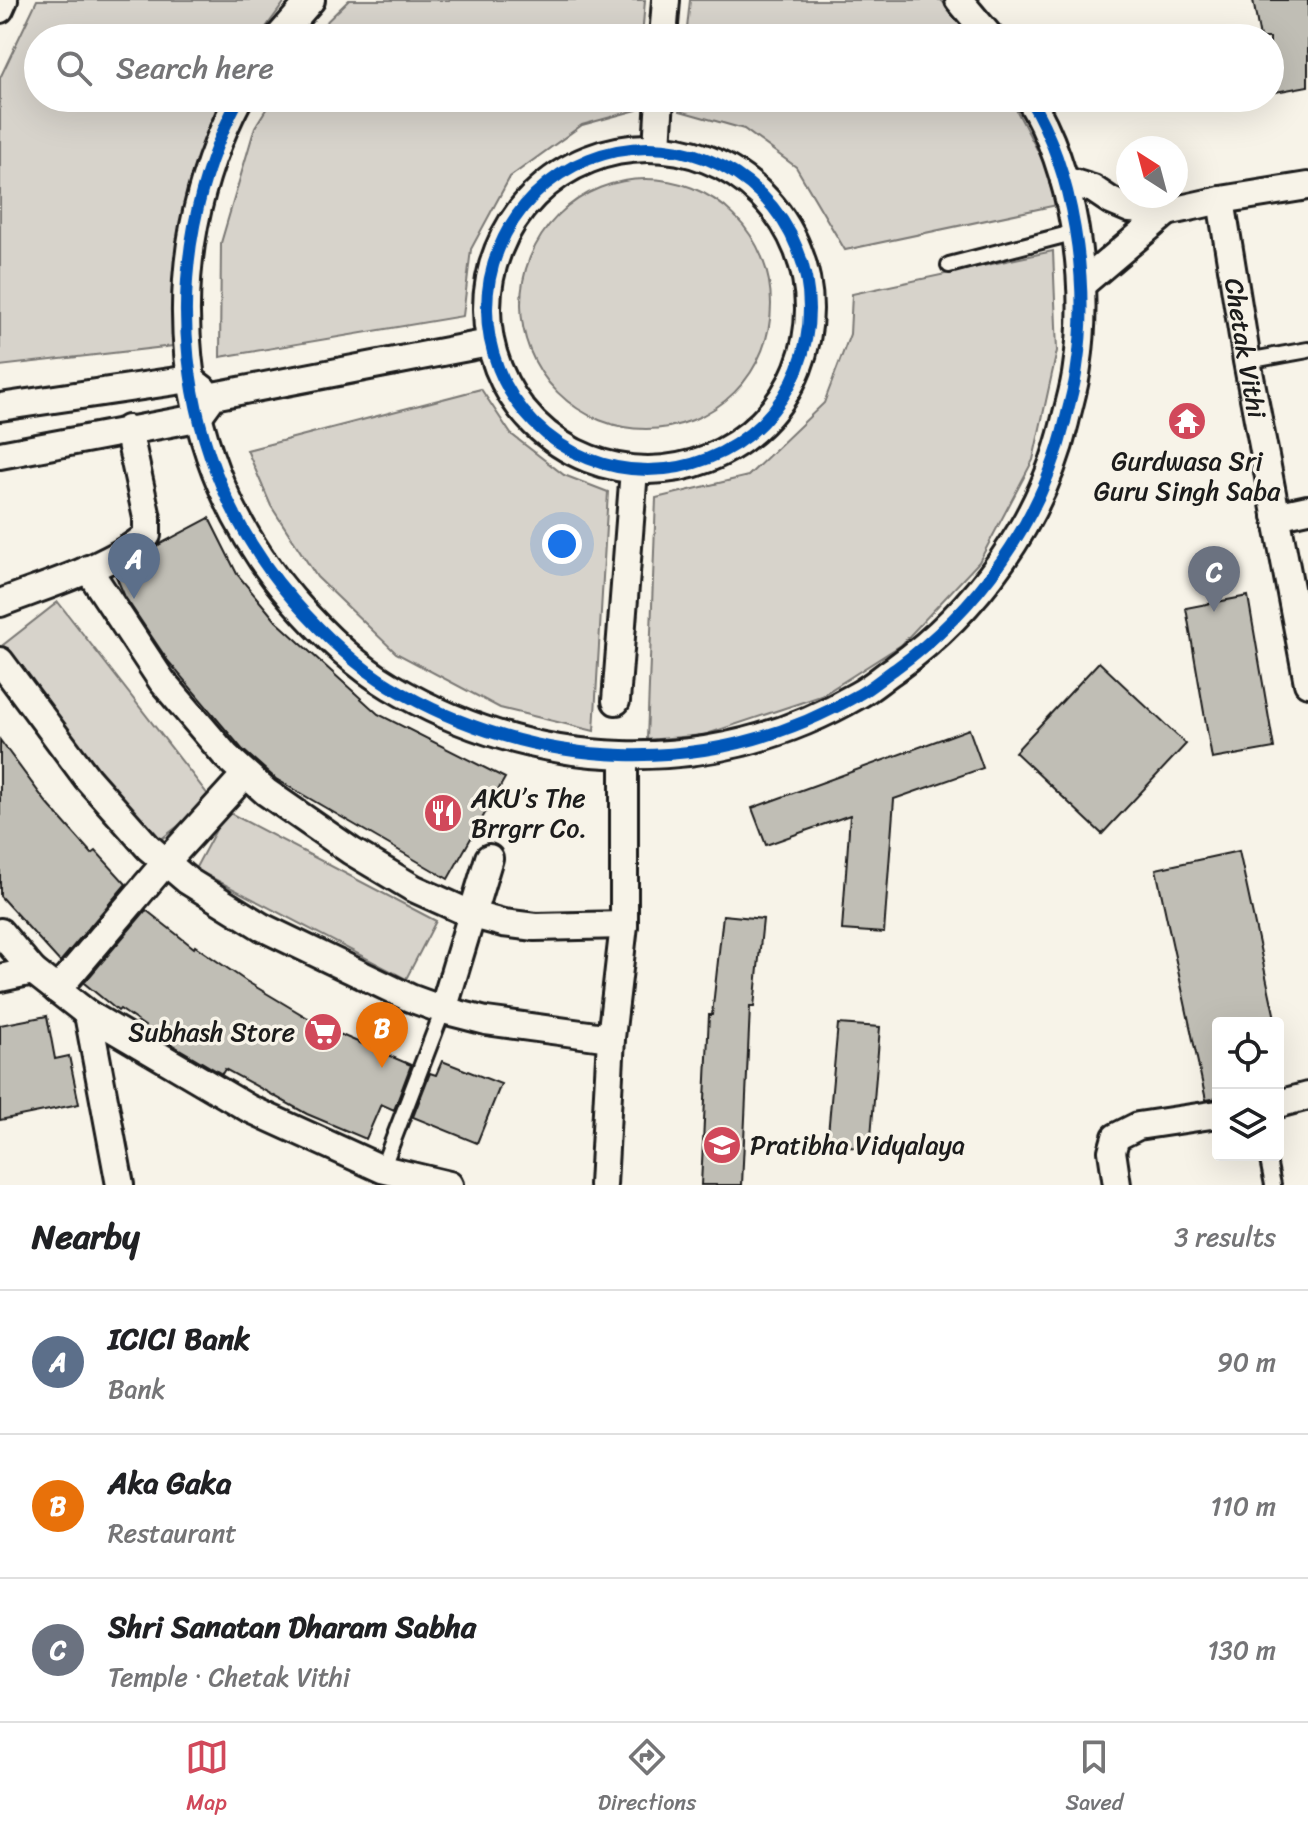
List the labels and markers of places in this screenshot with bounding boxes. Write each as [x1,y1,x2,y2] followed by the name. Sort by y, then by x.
[1166,400,1208,442] temple icon: Gurdwasa Sri Guru Singh Saba
[1094,438,1281,514] place label: Gurdwasa Sri Guru Singh Saba
[108,533,160,599] pin: A
[1188,546,1240,612] pin: C
[470,775,587,851] place label: AKU’s The Brrgrr Co.
[422,792,464,834] restaurant icon: AKU’s The Brrgrr Co.
[356,1002,408,1068] pin: B
[128,1009,295,1055] place label: Subhash Store
[302,1011,344,1053] supermarket icon: Subhash Store
[750,1122,965,1168] place label: Pratibha Vidyalaya
[701,1124,743,1166] school or university icon: Pratibha Vidyalaya

